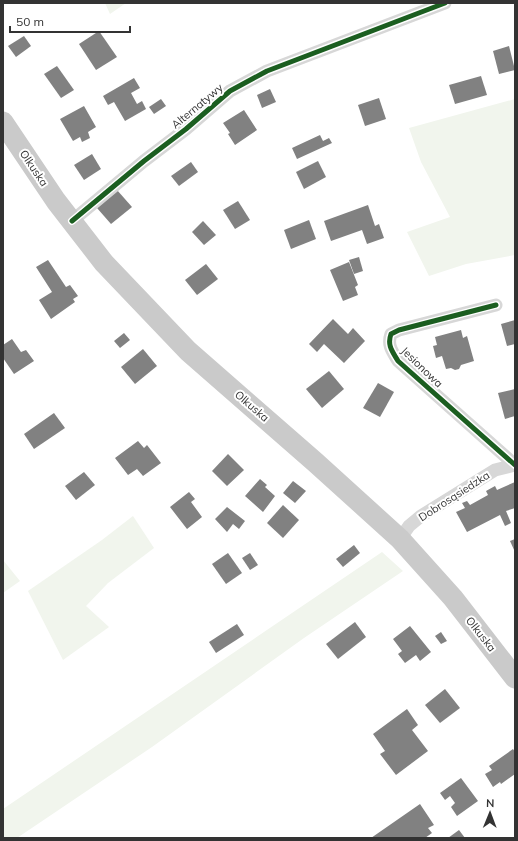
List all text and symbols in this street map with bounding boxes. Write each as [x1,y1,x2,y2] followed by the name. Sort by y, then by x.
[10,8,130,34] scale bar
[16,14,44,29] text: 50 m
[168,80,226,132] street label: Alternatywy
[17,147,51,189] street label: Olkuska
[398,344,446,390] street label: Jesionowa
[232,387,272,425] street label: Olkuska
[416,468,492,524] street label: Dobrosąsiedzka
[463,614,499,654] street label: Olkuska
[470,793,510,833] north arrow
[486,796,494,810] text: N

